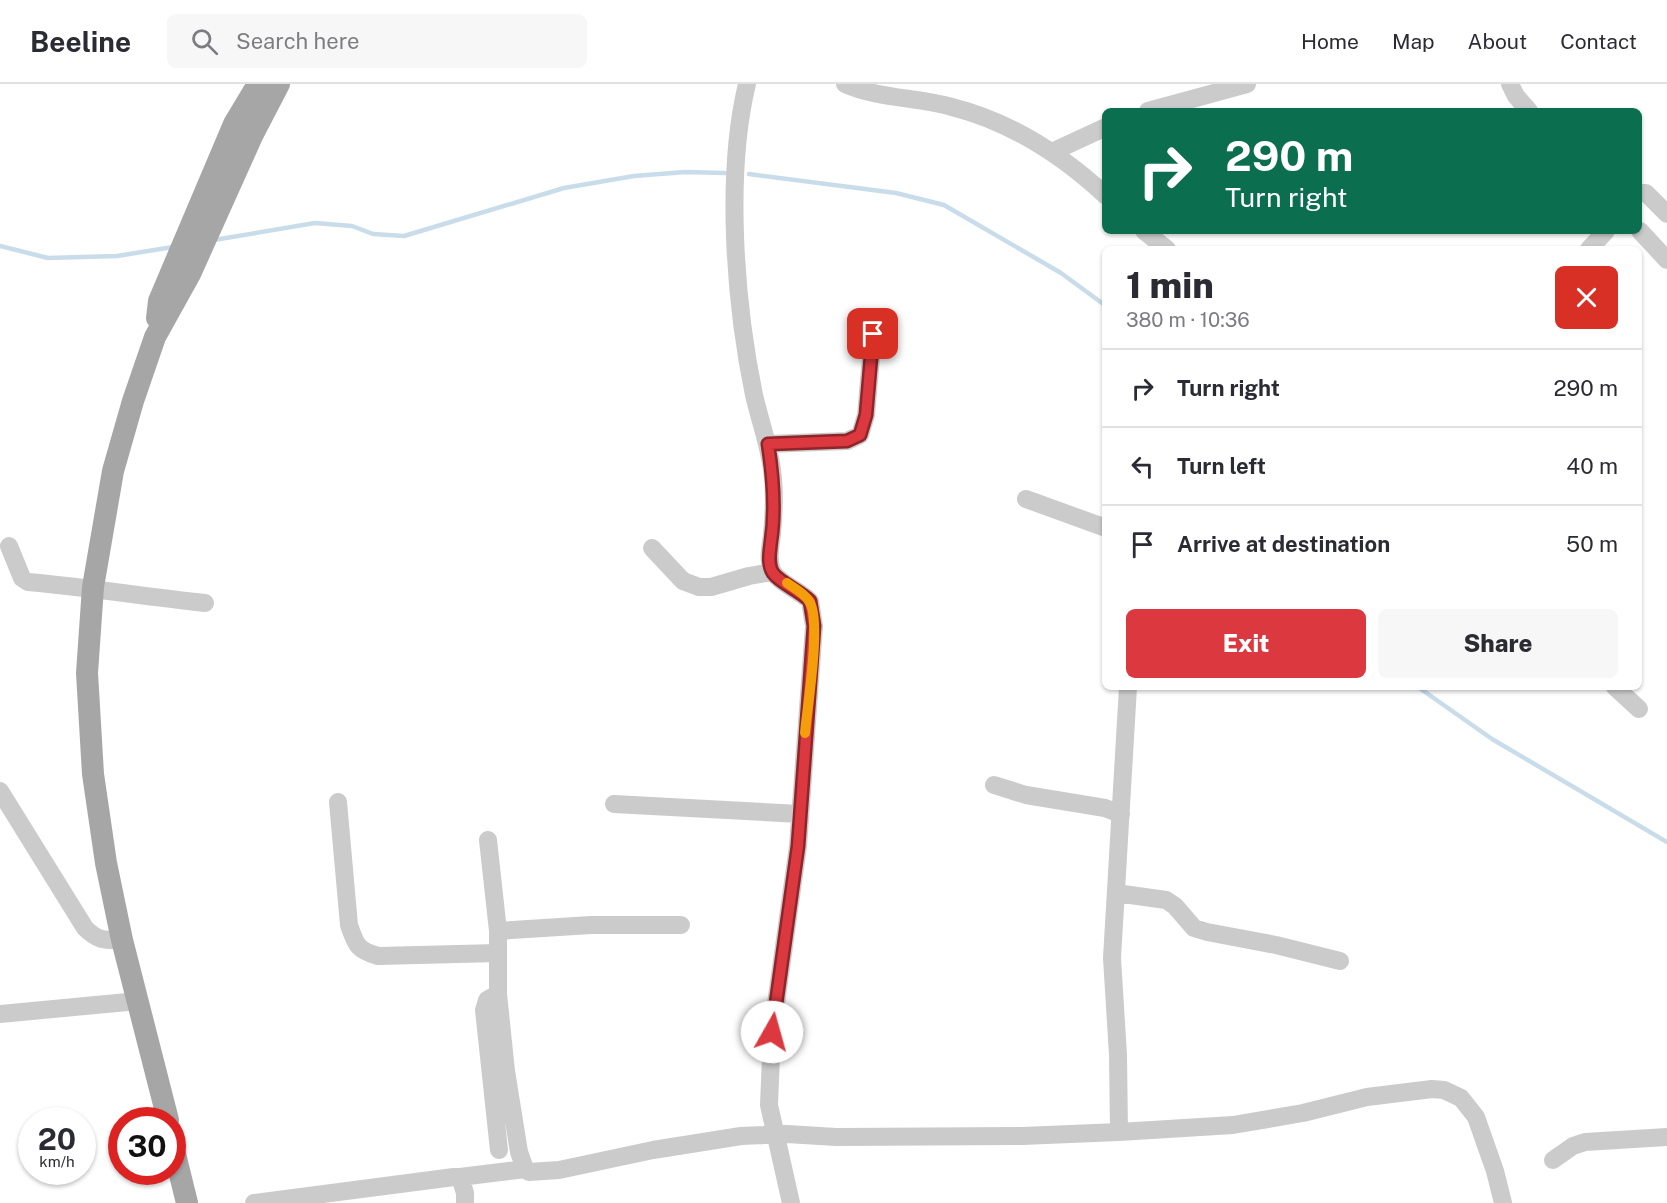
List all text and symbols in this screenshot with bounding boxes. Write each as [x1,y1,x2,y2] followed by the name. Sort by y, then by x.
[167,14,587,68] search box
[30,25,131,58] text: Beeline
[188,25,221,58] icon: search
[236,28,360,54] text: Search here
[1301,29,1359,54] text: Home
[1392,29,1435,54] text: Map
[1468,29,1527,54] text: About
[1560,29,1637,54] text: Contact
[1225,131,1353,180] text: 290 m
[1126,132,1204,210] icon: right
[1225,181,1348,213] text: Turn right
[1126,264,1214,306] text: 1 min
[1555,266,1618,329] button: close
[847,308,898,359] pin
[1126,308,1250,332] text: 380 m · 10:36
[856,317,889,350] icon: arrive
[1126,372,1159,405] icon: right
[1177,375,1280,401] text: Turn right
[1553,375,1618,401] text: 290 m
[1126,450,1159,483] icon: left
[1177,453,1266,479] text: Turn left
[1566,453,1618,479] text: 40 m
[1126,528,1159,561] icon: arrive
[1177,531,1390,557] text: Arrive at destination
[1566,531,1618,557] text: 50 m
[1126,609,1366,678] button: Exit
[1378,609,1618,678] button: Share
[740,1000,804,1064] position arrow
[108,1107,186,1185] speed limit sign: 30
[38,1121,76,1157] text: 20
[39,1153,75,1170] text: km/h

